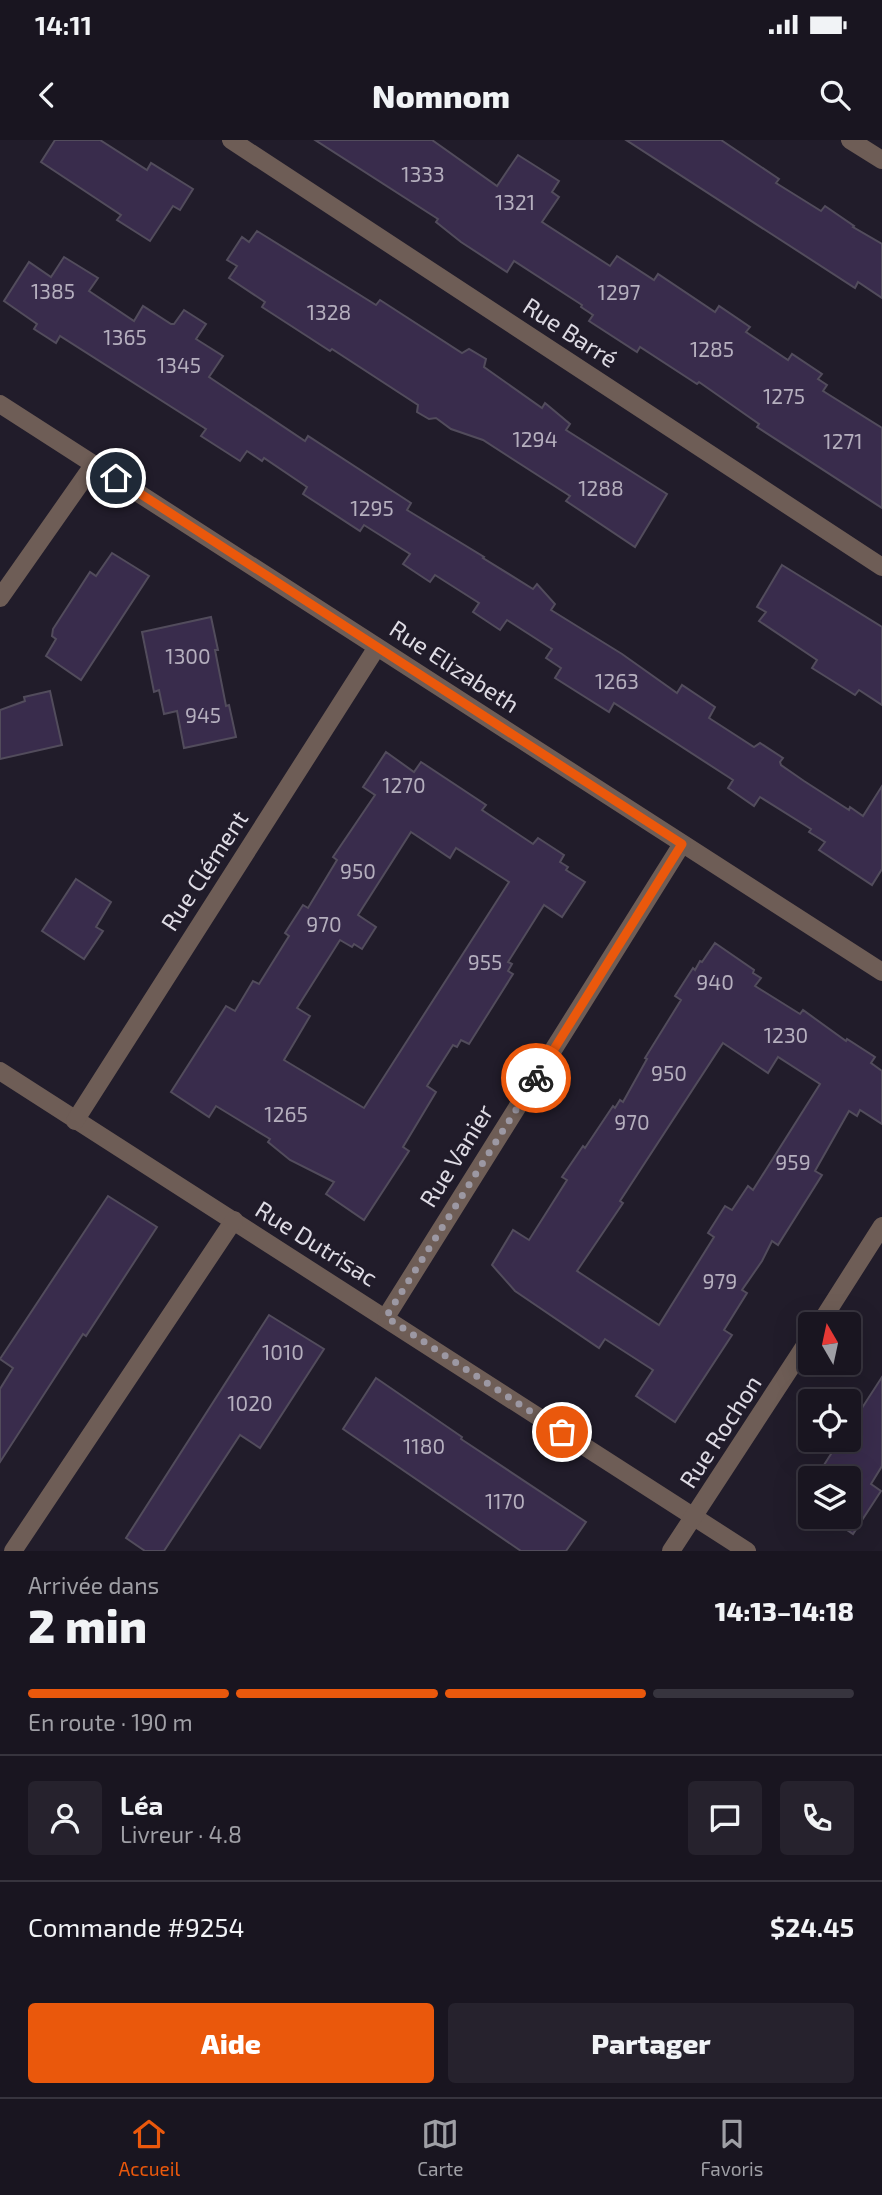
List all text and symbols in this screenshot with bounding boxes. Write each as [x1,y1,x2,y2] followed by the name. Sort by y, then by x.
[35,9,92,40] text: 14:11
[28,76,66,114] icon: back
[372,76,510,114] text: Nomnom
[816,76,854,114] icon: search
[401,161,445,186] house number: 1333
[495,189,535,214] house number: 1321
[31,278,75,303] house number: 1385
[598,279,641,304] house number: 1297
[518,291,623,373] street label: Rue Barré
[307,299,351,324] house number: 1328
[103,324,147,349] house number: 1365
[690,336,734,361] house number: 1285
[157,352,201,377] house number: 1345
[763,383,805,408] house number: 1275
[512,426,558,451] house number: 1294
[823,428,863,453] house number: 1271
[86,448,146,508] pin
[97,459,135,497] icon: home
[578,475,624,500] house number: 1288
[350,495,394,520] house number: 1295
[385,613,525,718] street label: Rue Elizabeth
[165,643,211,668] house number: 1300
[595,668,639,693] house number: 1263
[185,702,221,727] house number: 945
[382,772,426,797] house number: 1270
[154,805,253,936] street label: Rue Clément
[340,858,376,883] house number: 950
[306,911,342,936] house number: 970
[468,949,502,974] house number: 955
[696,969,734,994] house number: 940
[764,1022,808,1047] house number: 1230
[501,1043,571,1113] courier
[517,1059,555,1097] icon: bike
[651,1060,687,1085] house number: 950
[413,1098,499,1212] street label: Rue Vanier
[264,1101,308,1126] house number: 1265
[614,1109,650,1134] house number: 970
[775,1149,811,1174] house number: 959
[251,1194,383,1292] street label: Rue Dutrisac
[703,1268,737,1293] house number: 979
[798,1312,861,1376] north arrow
[798,1312,861,1529] map controls
[262,1339,304,1364] house number: 1010
[673,1369,767,1493] street label: Rue Rochon
[798,1389,861,1452] button: locate
[227,1390,273,1415] house number: 1020
[532,1402,592,1462] pin
[543,1413,581,1451] icon: bag
[403,1433,445,1458] house number: 1180
[798,1466,861,1529] button: layers
[485,1488,525,1513] house number: 1170
[28,1571,159,1599] text: Arrivée dans
[715,1595,854,1626] text: 14:13–14:18
[28,1597,147,1652] text: 2 min
[28,1708,193,1736] text: En route · 190 m
[28,1781,102,1855] button: person
[688,1781,762,1855] button: chat
[780,1781,854,1855] button: phone
[120,1789,163,1820] text: Léa
[120,1820,242,1848] text: Livreur · 4.8
[28,1911,244,1942] text: Commande #9254
[770,1911,854,1942] text: $24.45
[28,2003,434,2083] button: Aide
[448,2003,854,2083] button: Partager
[119,2115,180,2180] tab: Accueil
[417,2115,463,2180] tab: Carte
[701,2115,763,2180] tab: Favoris

